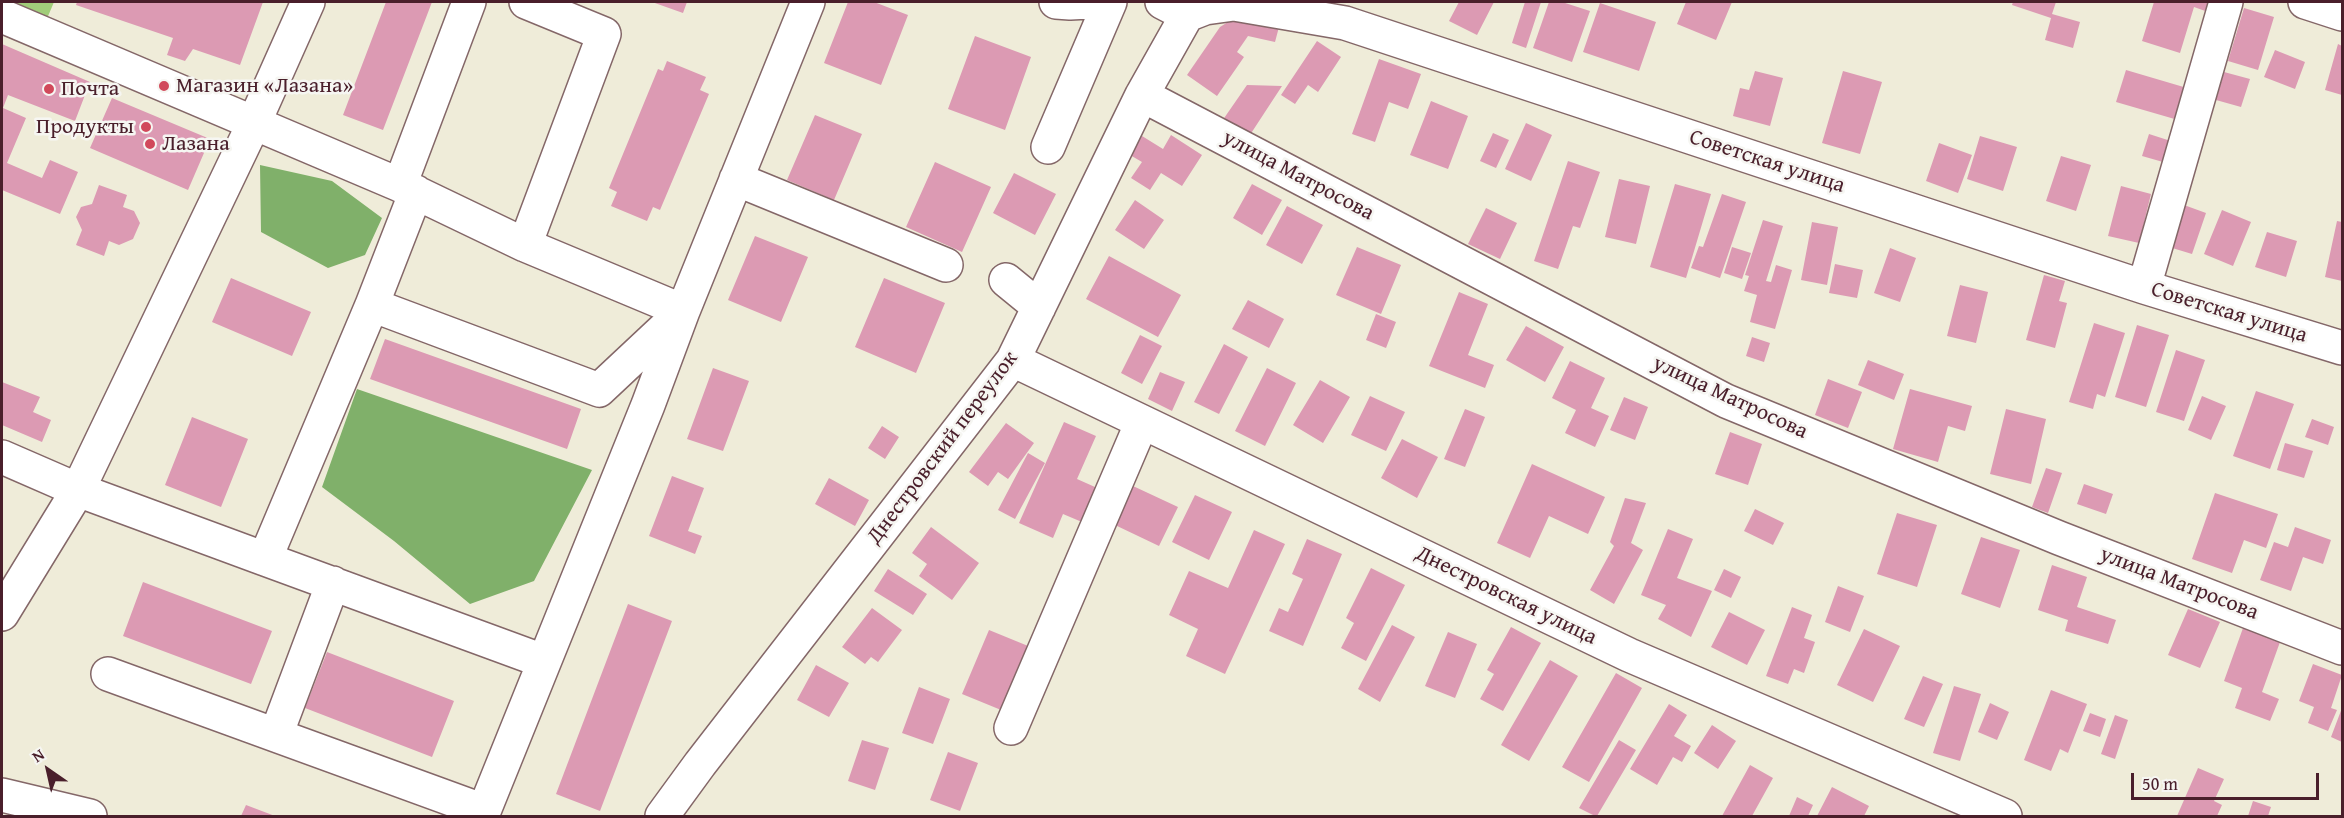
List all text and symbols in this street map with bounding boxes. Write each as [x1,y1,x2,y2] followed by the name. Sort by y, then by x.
[176,73,353,99] place label: Магазин «Лазана»
[61,76,119,102] place label: Почта
[157,79,171,93] marker: Магазин «Лазана»
[42,82,56,96] marker: Почта
[36,114,134,140] place label: Продукты
[139,120,153,134] marker: Продукты
[1686,124,1848,200] street label: Советская улица
[1218,125,1378,227] street label: улица Матросова
[162,131,230,157] place label: Лазана
[143,137,157,151] marker: Лазана
[2148,277,2310,349] street label: Советская улица
[862,346,1024,550] street label: Днестровский переулок
[1648,351,1812,445] street label: улица Матросова
[1411,541,1601,651] street label: Днестровская улица
[2096,542,2262,626] street label: улица Матросова
[18,740,78,800] north arrow
[27,742,49,768] text: N
[2134,761,2322,799] scale bar
[2142,770,2178,797] text: 50 m

